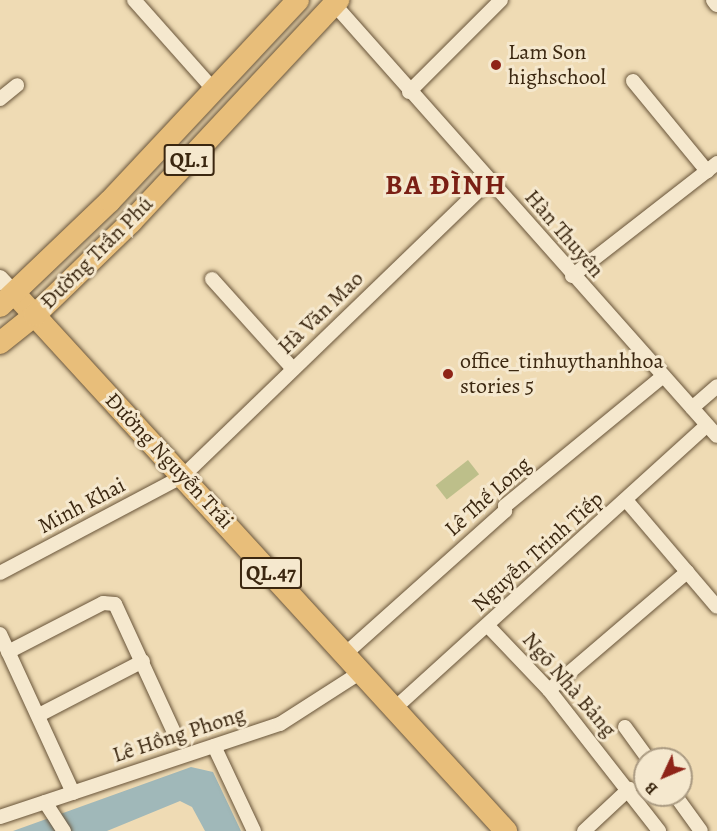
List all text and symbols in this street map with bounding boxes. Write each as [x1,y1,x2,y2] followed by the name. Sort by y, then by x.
[508,39,606,90] place label: Lam Son highschool
[489,58,503,72] marker: Lam Son highschool
[164,142,214,178] road number: QL.1
[385,168,507,202] district label: BA ĐÌNH
[519,185,609,283] street label: Hàn Thuyên
[35,191,159,315] street label: Đường Trần Phú
[273,266,369,360] street label: Hà Văn Mao
[460,348,664,400] place label: office_tinhuythanhhoa stories 5
[441,367,455,381] marker: office_tinhuythanhhoa stories 5
[99,387,239,535] street label: Đường Nguyễn Trãi
[440,452,536,542] street label: Lê Thế Long
[34,472,130,540] street label: Minh Khai
[467,486,609,618] street label: Nguyễn Trinh Tiếp
[240,555,302,591] road number: QL.47
[516,627,622,743] street label: Ngõ Nhà Bảng
[109,701,249,769] street label: Lê Hồng Phong
[633,747,693,807] north arrow
[640,777,663,799] text: B

